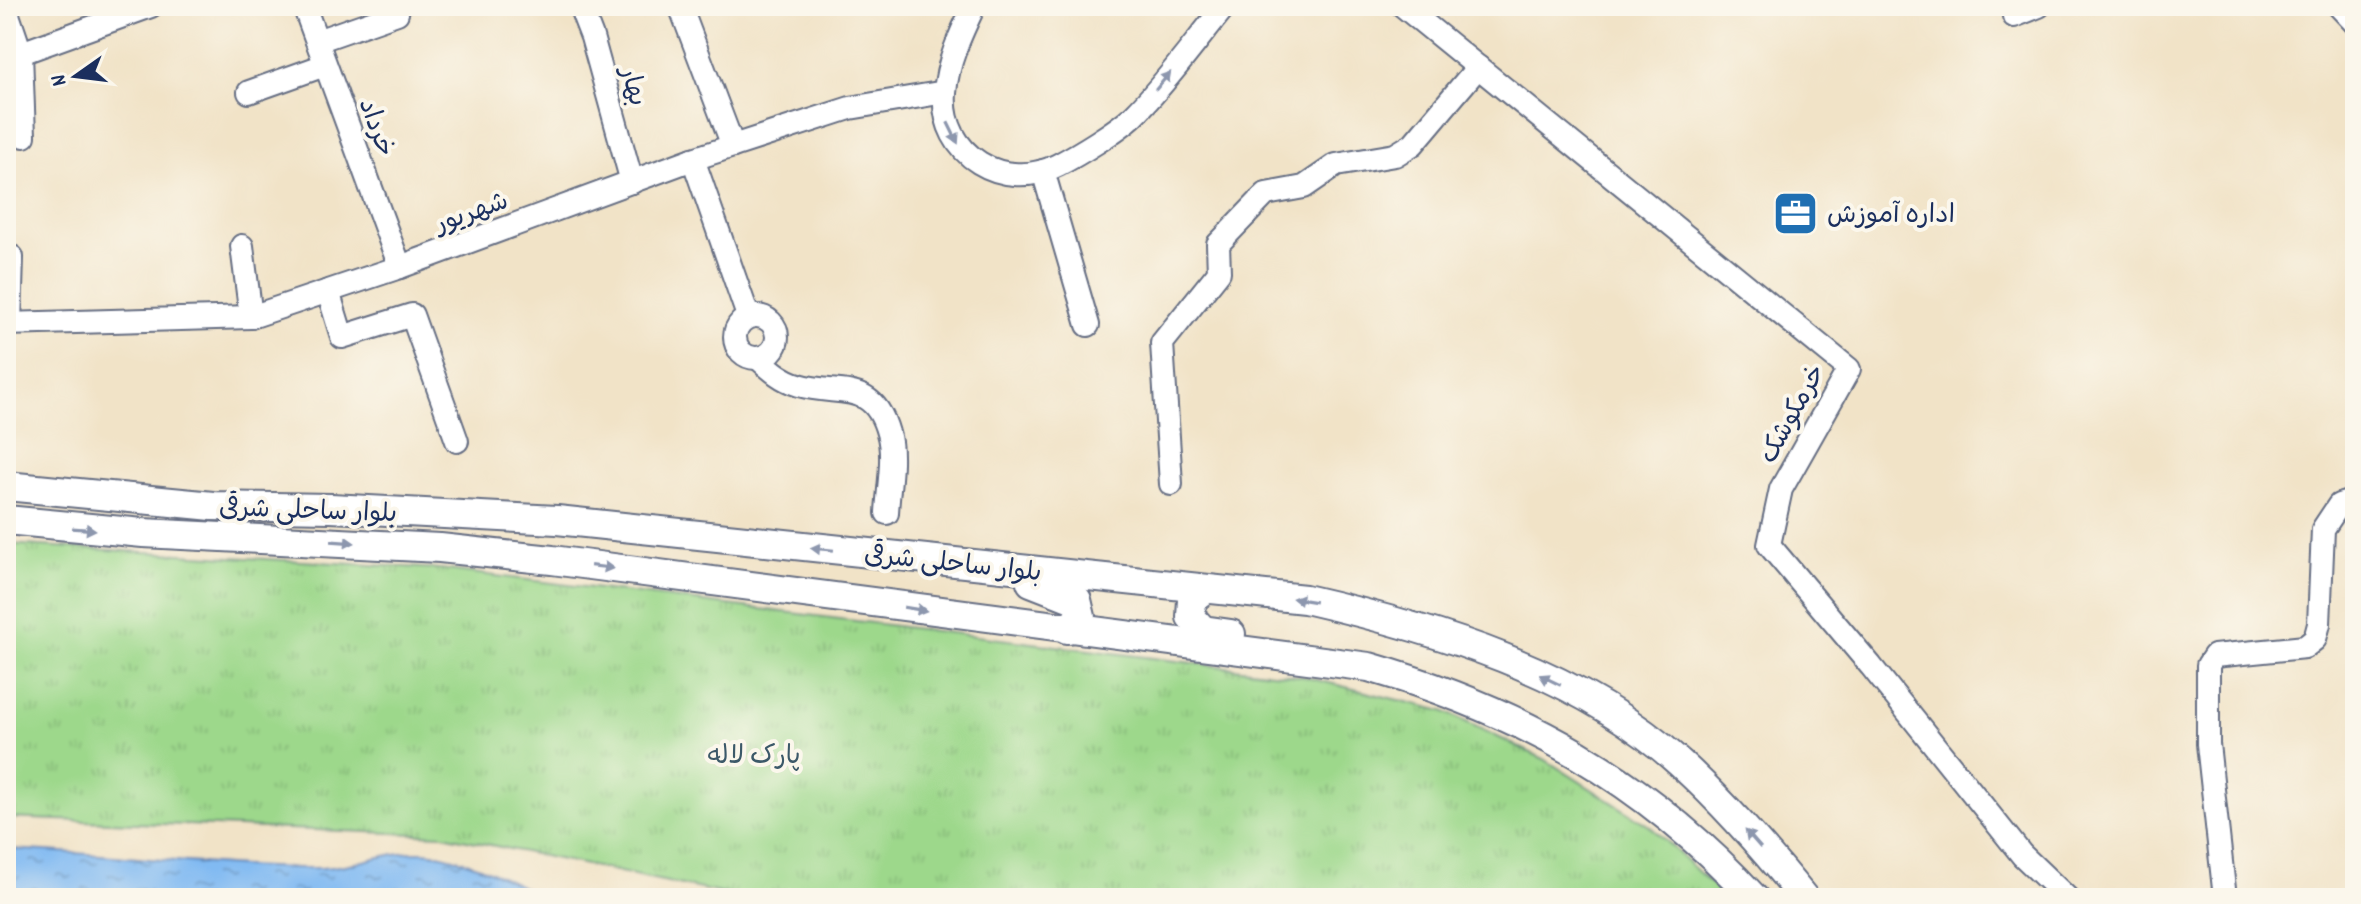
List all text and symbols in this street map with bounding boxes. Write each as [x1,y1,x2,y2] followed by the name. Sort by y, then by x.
[36,36,116,116] north arrow
[608,61,655,111] street label: بهار
[44,71,76,89] text: N
[1154,71,1171,91] one-way arrow
[347,94,402,163] street label: خرداد
[946,122,960,145] one-way arrow
[428,184,514,245] street label: شهریور
[1772,189,1820,237] office icon: اداره آموزش
[1827,198,1955,235] place label: اداره آموزش
[1752,358,1836,471] street label: خرمکوشک
[218,490,398,534] street label: بلوار ساحلی شرقی
[71,523,96,536] one-way arrow
[331,536,356,549] one-way arrow
[862,537,1043,593] street label: بلوار ساحلی شرقی
[809,542,834,555] one-way arrow
[590,560,615,573] one-way arrow
[1291,593,1316,605] one-way arrow
[903,603,928,616] one-way arrow
[1539,673,1562,686] one-way arrow
[708,739,800,776] park label: پارک لاله
[1745,829,1762,849] one-way arrow

